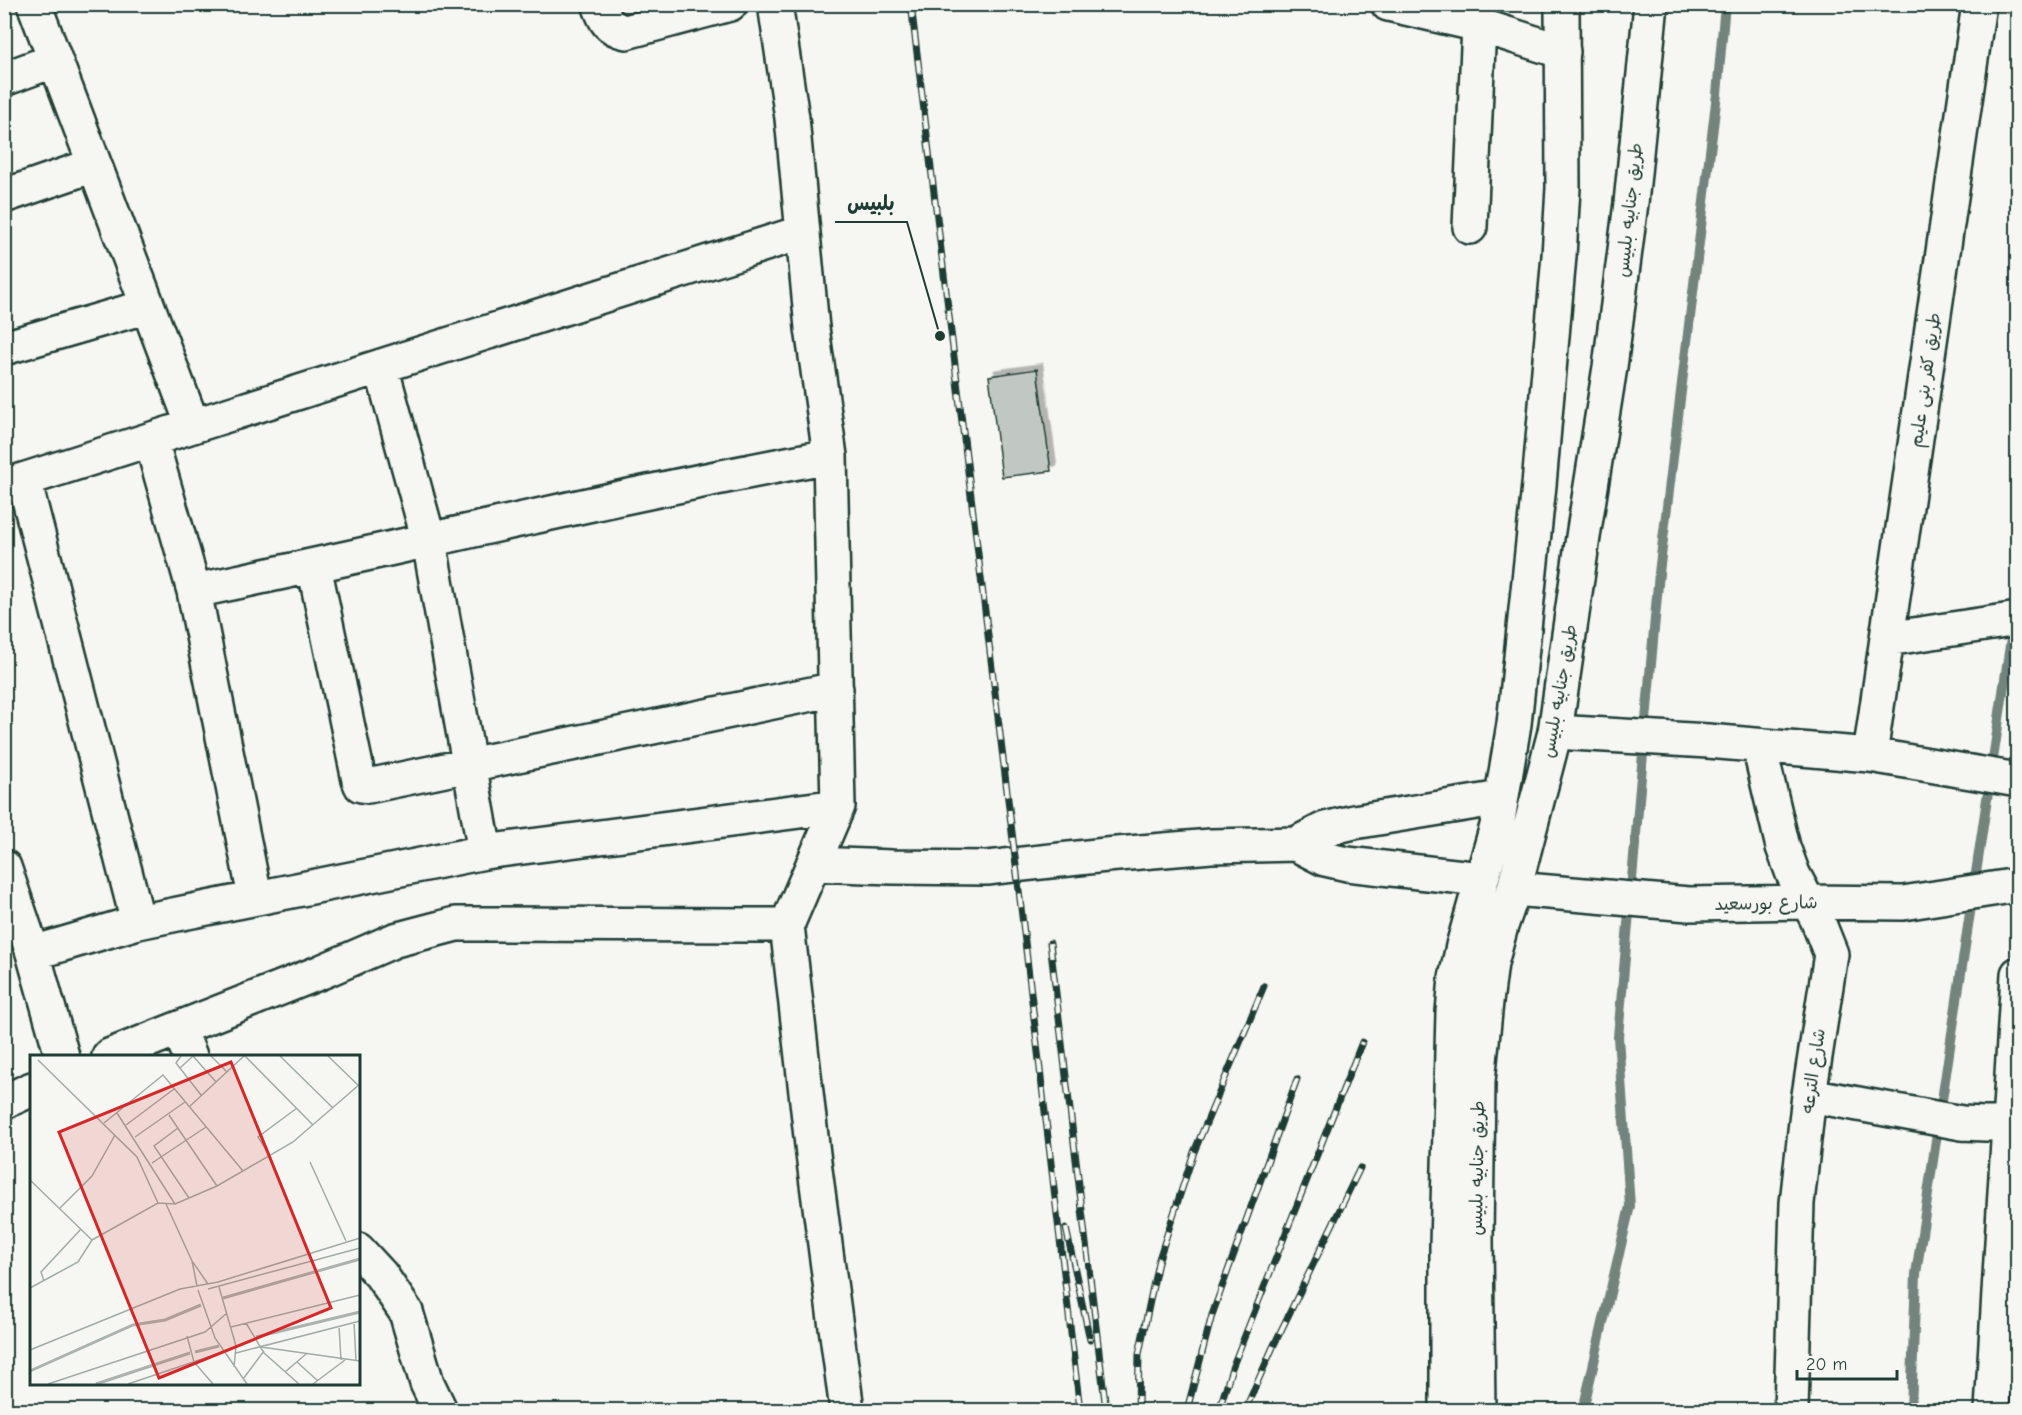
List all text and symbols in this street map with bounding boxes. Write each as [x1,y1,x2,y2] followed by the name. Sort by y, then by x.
[1612,142,1647,278] street label: طريق جنابيه بلبيس
[835,184,907,222] callout: بلبيس
[847,192,895,216] text: بلبيس
[1906,311,1948,449] street label: طريق كفر بنى عليم
[1537,623,1582,759] street label: طريق جنابيه بلبيس
[1714,892,1818,916] street label: شارع بورسعيد
[1797,1027,1831,1115] street label: شارع الترعه
[30,1055,360,1385] inset map
[1466,1100,1489,1236] street label: طريق جنابيه بلبيس
[1797,1343,1898,1381] scale bar
[1806,1354,1847,1375] text: 20 m

